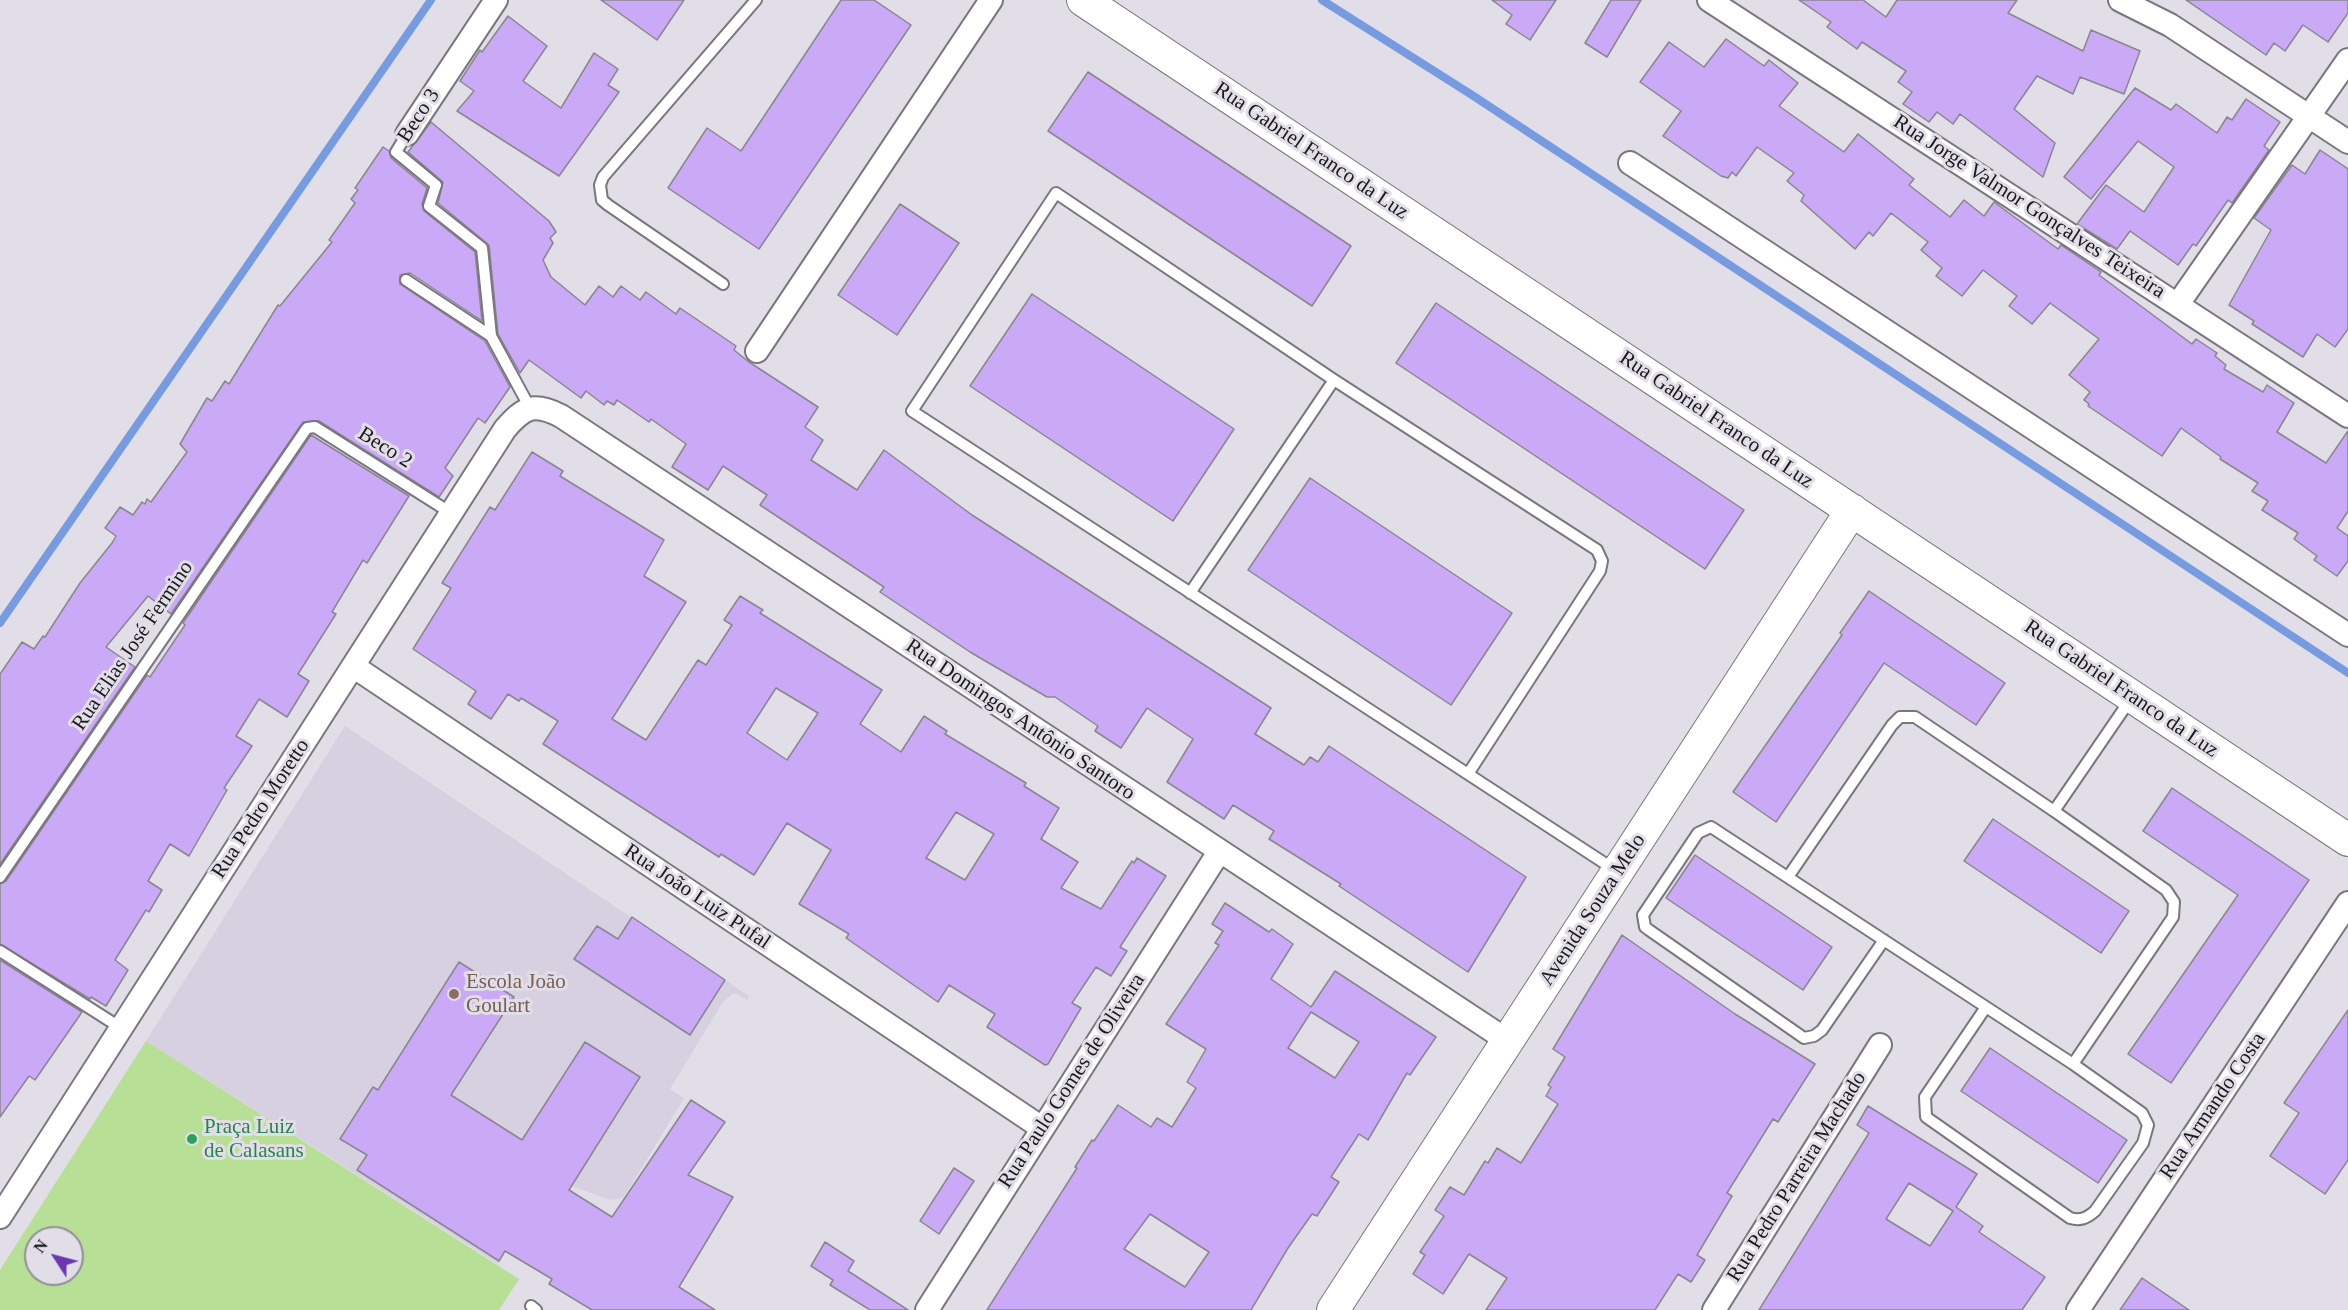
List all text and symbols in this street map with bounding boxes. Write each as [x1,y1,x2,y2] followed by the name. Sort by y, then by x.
[1209,77,1413,225] street label: Rua Gabriel Franco da Luz
[392,84,446,148] street label: Beco 3
[1888,110,2170,304] street label: Rua Jorge Valmor Gonçalves Teixeira
[1614,346,1818,494] street label: Rua Gabriel Franco da Luz
[353,422,417,474] street label: Beco 2
[67,557,199,735] street label: Rua Elias José Fermino
[2019,615,2223,763] street label: Rua Gabriel Franco da Luz
[901,634,1139,806] street label: Rua Domingos Antônio Santoro
[207,735,315,883] street label: Rua Pedro Moretto
[1535,829,1651,991] street label: Avenida Souza Melo
[619,839,775,955] street label: Rua João Luiz Pufal
[466,969,566,1019] place label: Escola João Goulart
[993,969,1151,1193] street label: Rua Paulo Gomes de Oliveira
[447,987,461,1001] marker: Escola João Goulart
[2155,1028,2271,1184] street label: Rua Armando Costa
[1722,1067,1872,1287] street label: Rua Pedro Parreira Machado
[204,1114,304,1164] place label: Praça Luiz de Calasans
[185,1132,199,1146] marker: Praça Luiz de Calasans
[24,1226,84,1286] north arrow
[30,1237,51,1256] text: N

